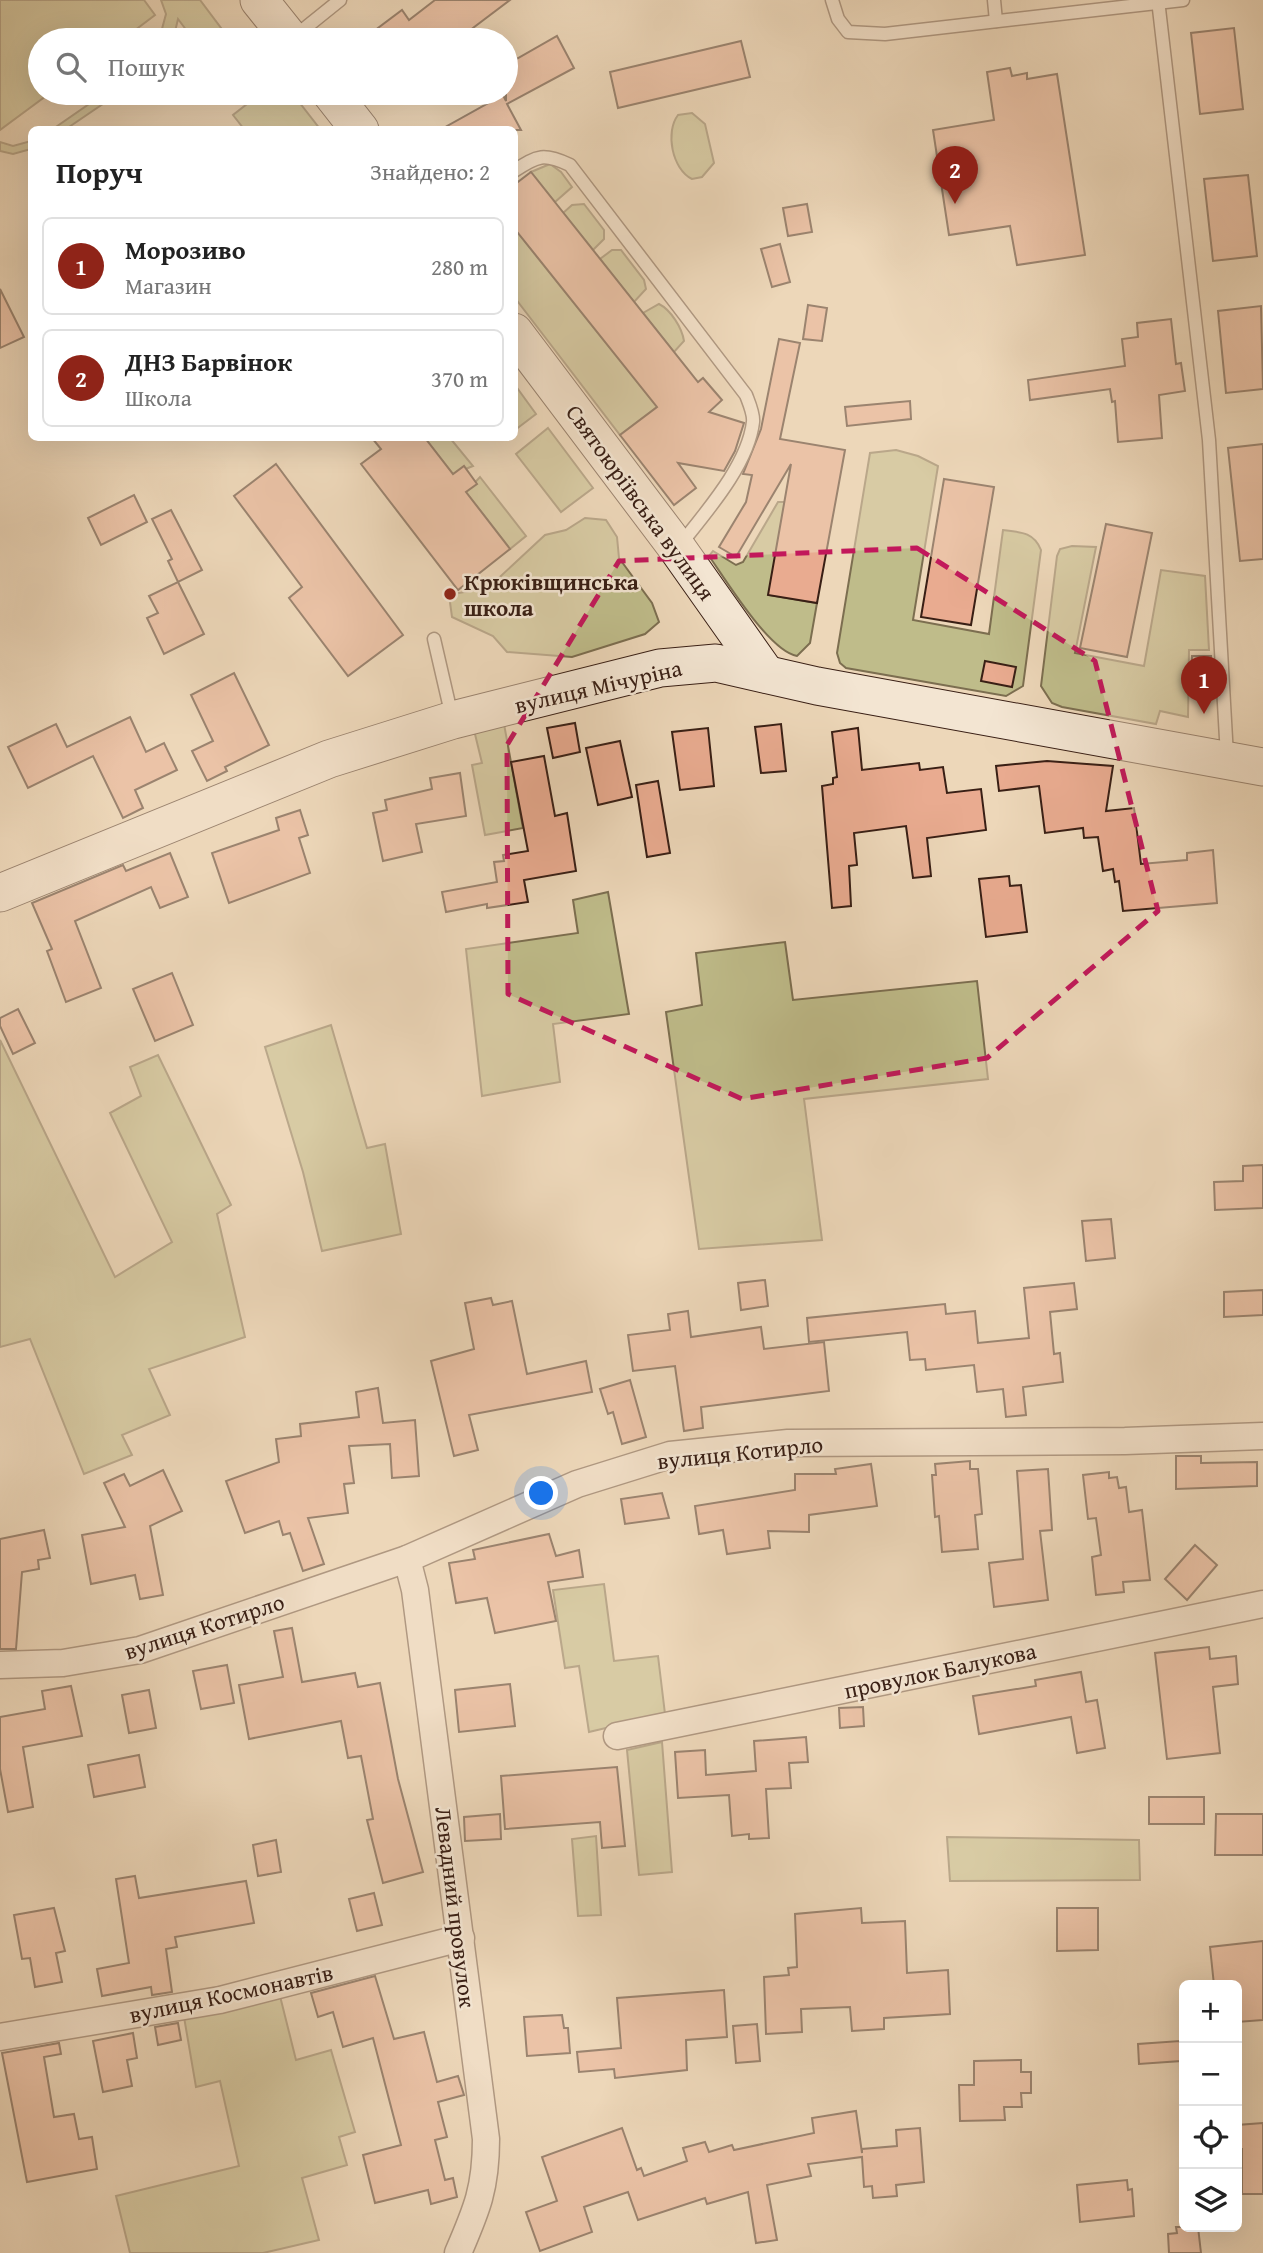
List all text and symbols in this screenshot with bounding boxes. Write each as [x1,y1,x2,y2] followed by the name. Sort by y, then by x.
[28,28,518,105] search box
[108,47,185,86] text: Пошук
[52,48,90,86] icon: search
[932,146,978,204] pin: 2
[56,150,143,194] text: Поруч
[370,155,490,188] text: Знайдено: 2
[125,230,245,269] text: Морозиво
[75,250,87,283] text: 1
[431,250,488,283] text: 280 m
[125,269,212,302] text: Магазин
[125,342,292,381] text: ДНЗ Барвінок
[75,362,87,395] text: 2
[431,362,488,395] text: 370 m
[125,381,192,414] text: Школа
[559,397,724,607] street label: Святоюріївська вулиця
[464,565,639,624] place label: Крюківщинська школа
[442,586,458,602] marker: Крюківщинська школа
[511,651,685,721] street label: вулиця Мічуріна
[1181,656,1227,714] pin: 1
[655,1427,825,1477] street label: вулиця Котирло
[524,1476,558,1510] your location
[120,1585,288,1667] street label: вулиця Котирло
[841,1633,1039,1707] street label: провулок Балукова
[427,1805,485,2009] street label: Левадний провулок
[126,1955,336,2031] street label: вулиця Космонавтів
[1179,1980,1242,2232] map controls
[1179,1980,1242,2043] button: +
[1179,2043,1242,2106] button: −
[1179,2106,1242,2169] button: locate
[1179,2169,1242,2232] button: layers

